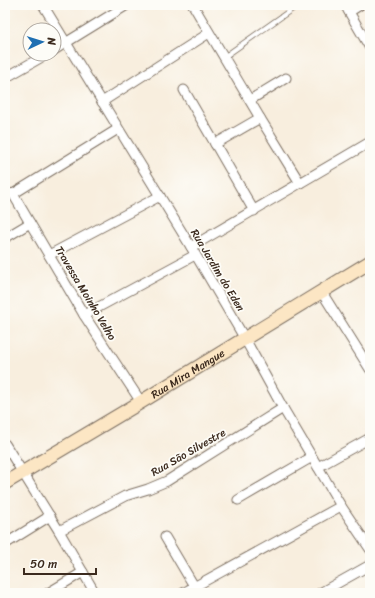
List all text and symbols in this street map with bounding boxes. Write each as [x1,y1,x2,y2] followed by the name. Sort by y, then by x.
[22,22,62,62] north arrow
[42,36,61,46] text: N
[185,225,250,315] street label: Rua Jardim do Eden
[50,242,122,344] street label: Travessa Moinho Velho
[147,344,229,404] street label: Rua Mira Mangue
[147,423,230,482] street label: Rua São Silvestre
[24,550,96,576] scale bar
[30,553,57,575] text: 50 m

